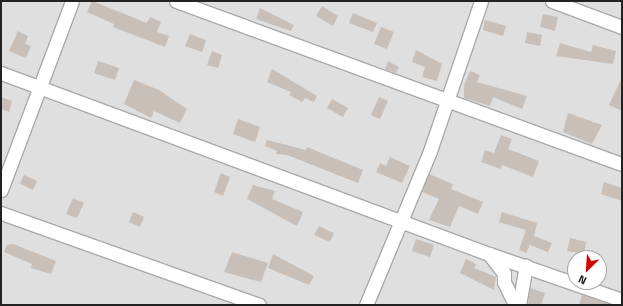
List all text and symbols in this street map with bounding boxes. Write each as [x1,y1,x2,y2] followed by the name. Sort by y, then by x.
[567,250,607,290] north arrow
[576,271,589,289] text: N

